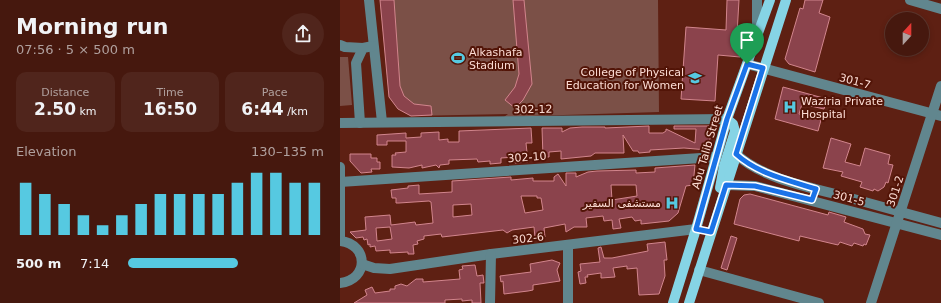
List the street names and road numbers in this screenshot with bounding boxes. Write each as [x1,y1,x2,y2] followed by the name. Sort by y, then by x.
[838,71,872,92] street label: 301-7
[513,103,553,116] street label: 302-12
[689,103,726,191] street label: Abu Talib Street
[507,150,547,165] street label: 302-10
[884,174,907,208] street label: 301-2
[832,188,866,209] street label: 301-5
[511,230,545,247] street label: 302-6

